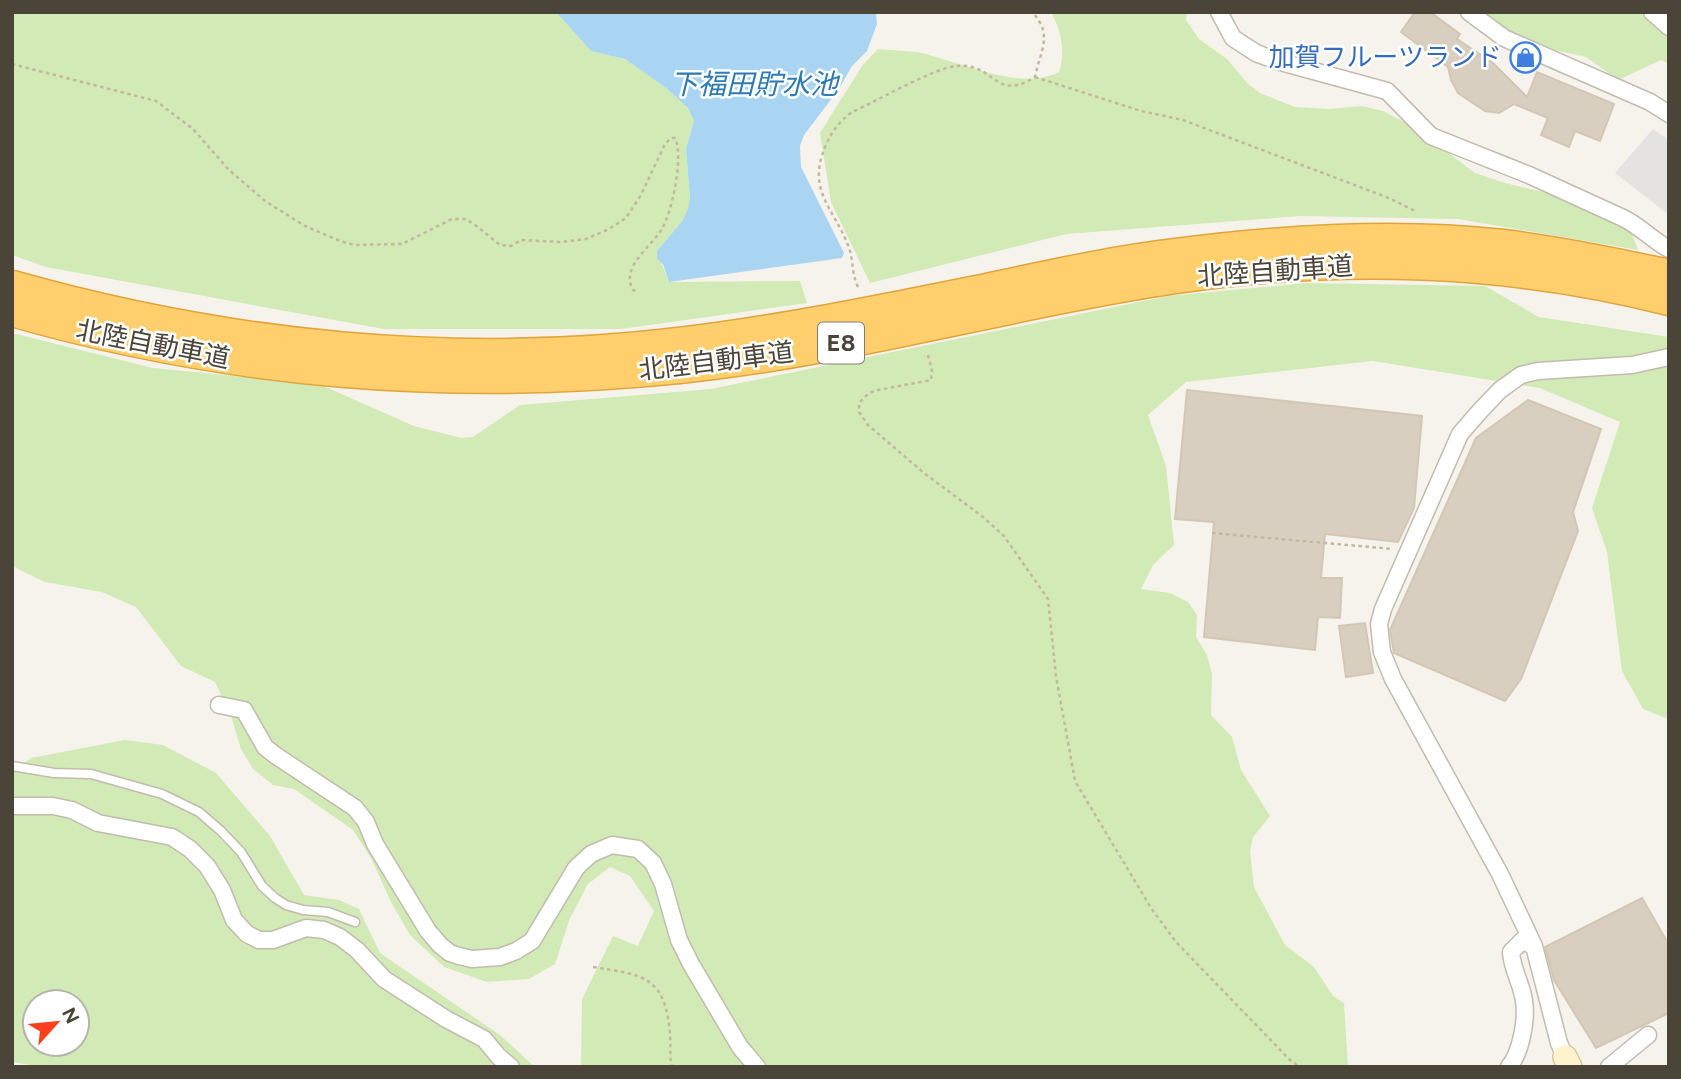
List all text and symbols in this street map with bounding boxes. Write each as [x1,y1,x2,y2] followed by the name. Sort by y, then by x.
[1508,40,1542,74] shop icon: 加賀フルーツランド
[1269,41,1502,73] place label: 加賀フルーツランド
[670,67,841,101] water label: 下福田貯水池
[1196,250,1354,292] street label: 北陸自動車道
[73,313,233,375] street label: 北陸自動車道
[818,322,864,364] road number: E8
[637,336,795,386] street label: 北陸自動車道
[21,988,91,1058] north arrow
[57,1004,84,1027] text: N

